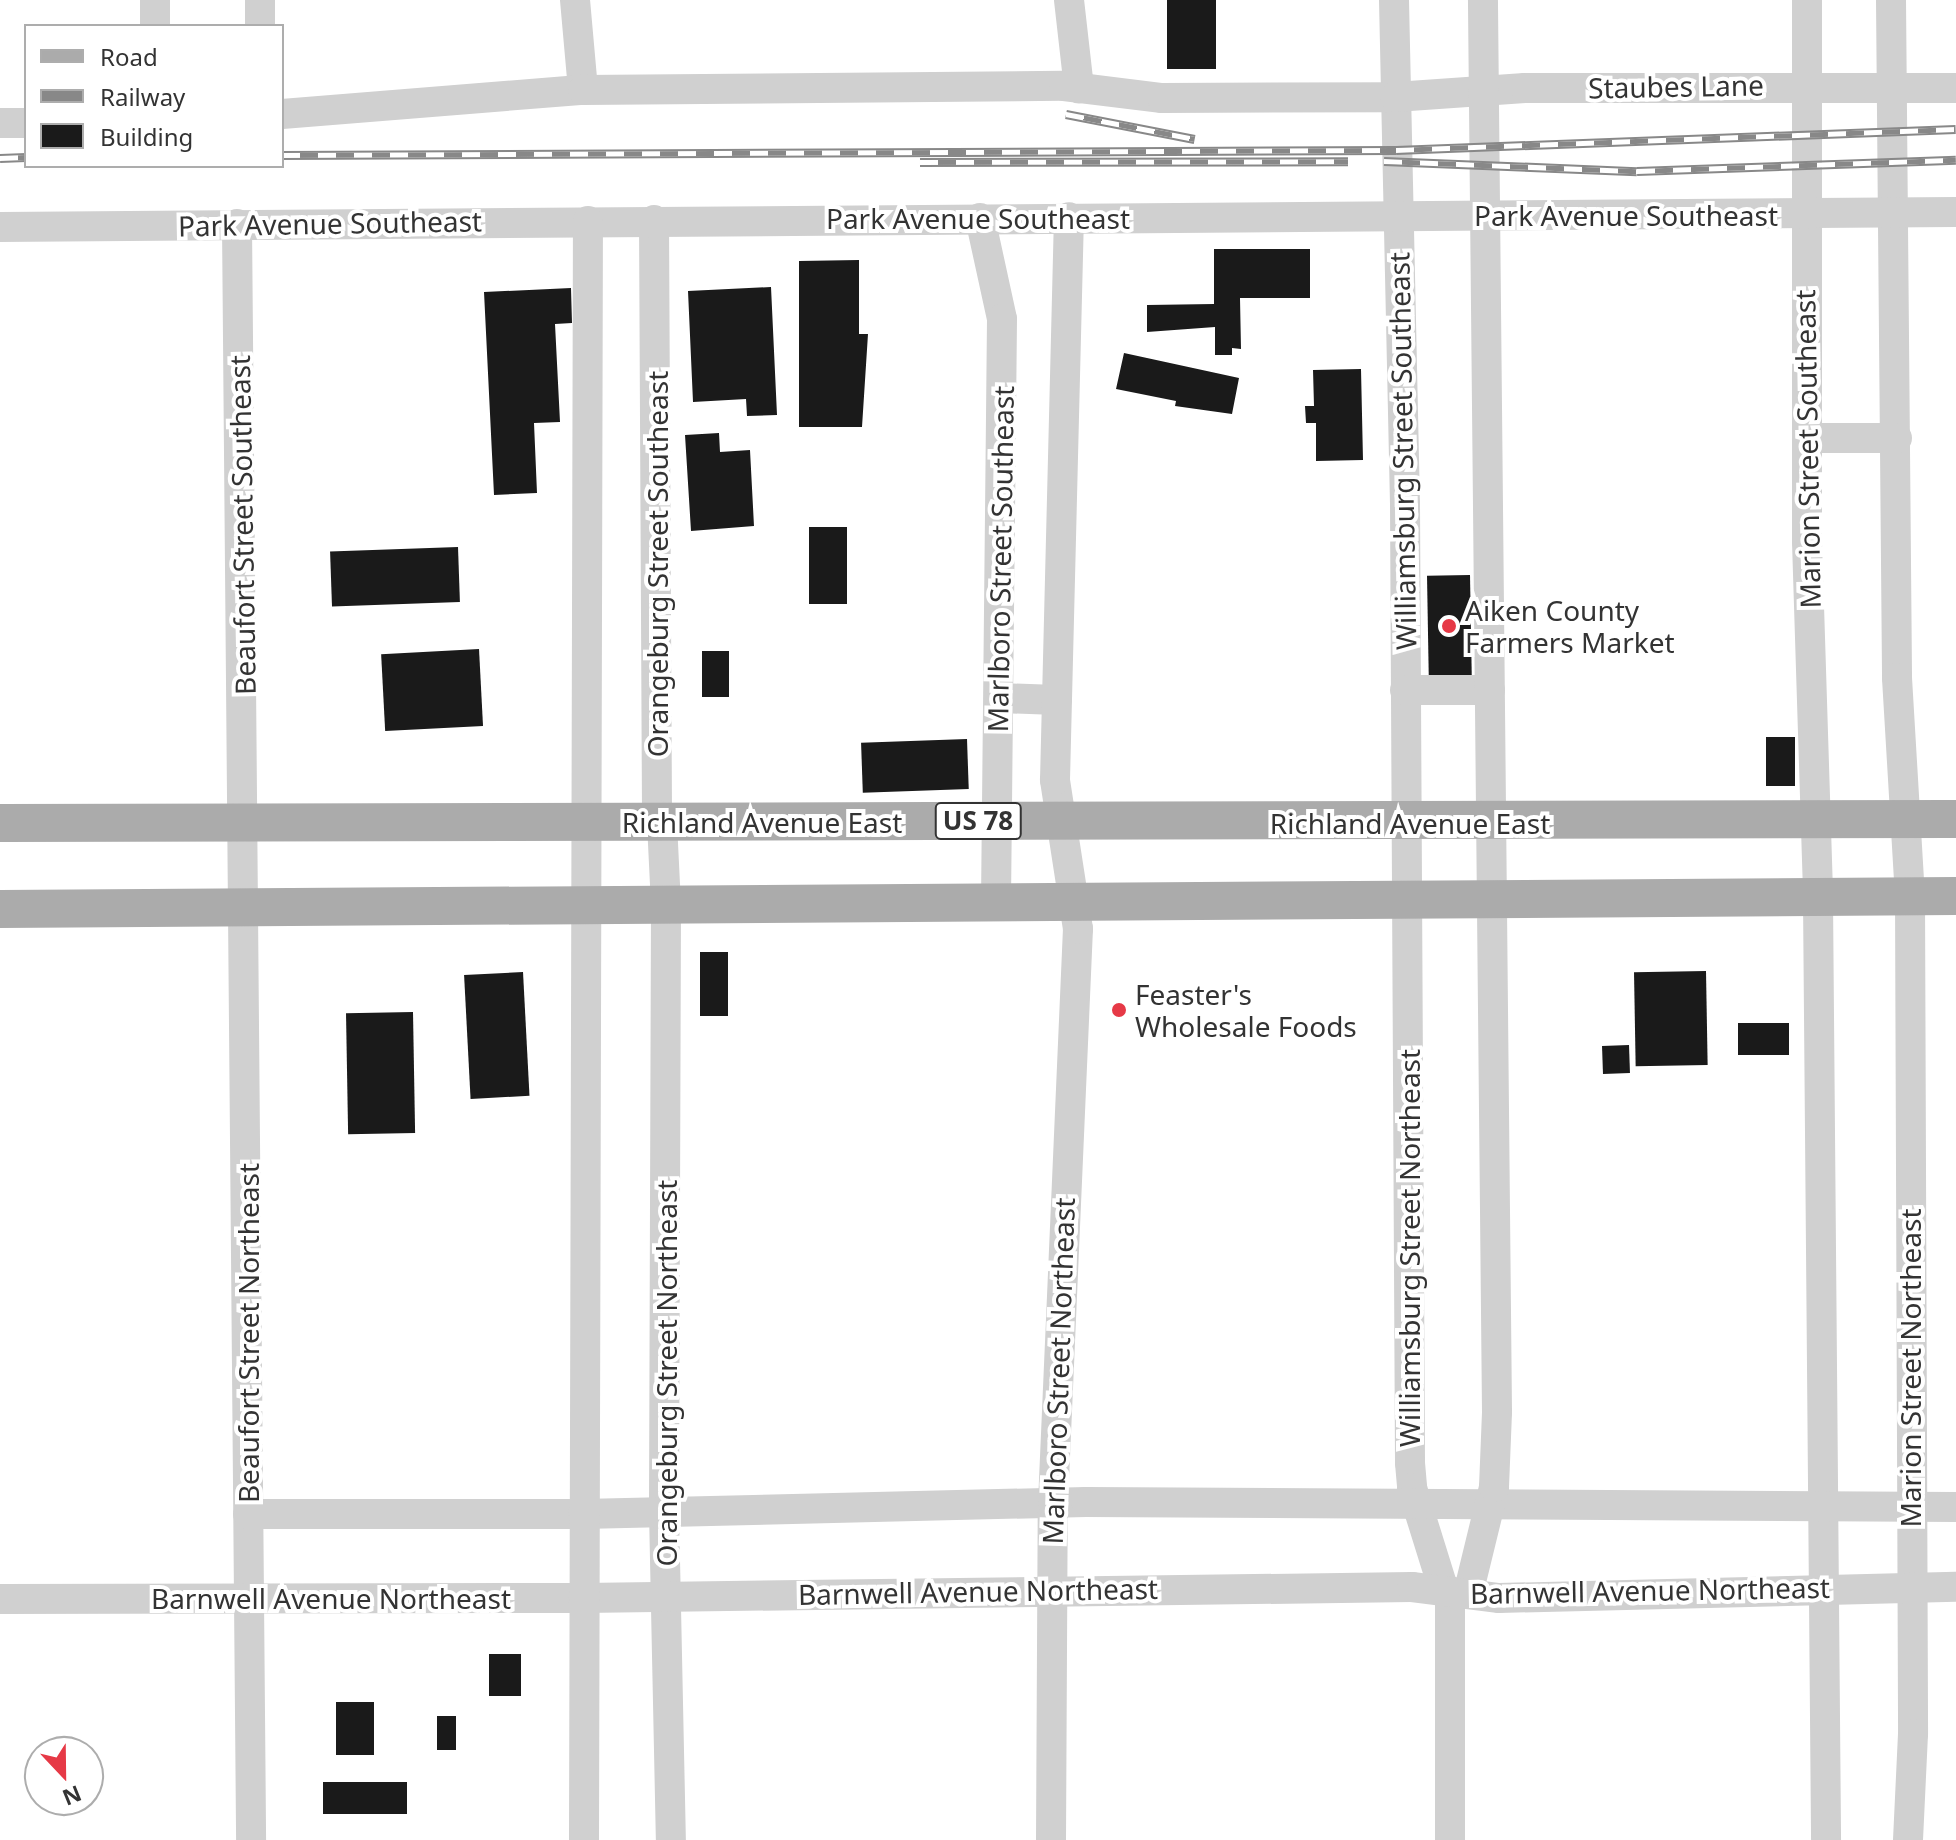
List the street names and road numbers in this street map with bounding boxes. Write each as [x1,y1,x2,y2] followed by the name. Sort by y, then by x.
[1588,68,1764,104] street label: Staubes Lane
[1474,198,1778,232] street label: Park Avenue Southeast
[826,201,1130,235] street label: Park Avenue Southeast
[178,204,482,242] street label: Park Avenue Southeast
[1382,252,1422,650] street label: Williamsburg Street Southeast
[1787,289,1827,609] street label: Marion Street Southeast
[222,355,262,695] street label: Beaufort Street Southeast
[640,371,674,757] street label: Orangeburg Street Southeast
[980,385,1020,733] street label: Marlboro Street Southeast
[934,799,1022,843] road number: US 78
[622,805,902,839] street label: Richland Avenue East
[1270,806,1550,840] street label: Richland Avenue East
[1392,1049,1426,1447] street label: Williamsburg Street Northeast
[231,1163,265,1503] street label: Beaufort Street Northeast
[649,1180,683,1566] street label: Orangeburg Street Northeast
[1035,1197,1081,1545] street label: Marlboro Street Northeast
[1893,1208,1927,1528] street label: Marion Street Northeast
[1470,1570,1830,1610] street label: Barnwell Avenue Northeast
[798,1571,1158,1611] street label: Barnwell Avenue Northeast
[151,1581,511,1615] street label: Barnwell Avenue Northeast

